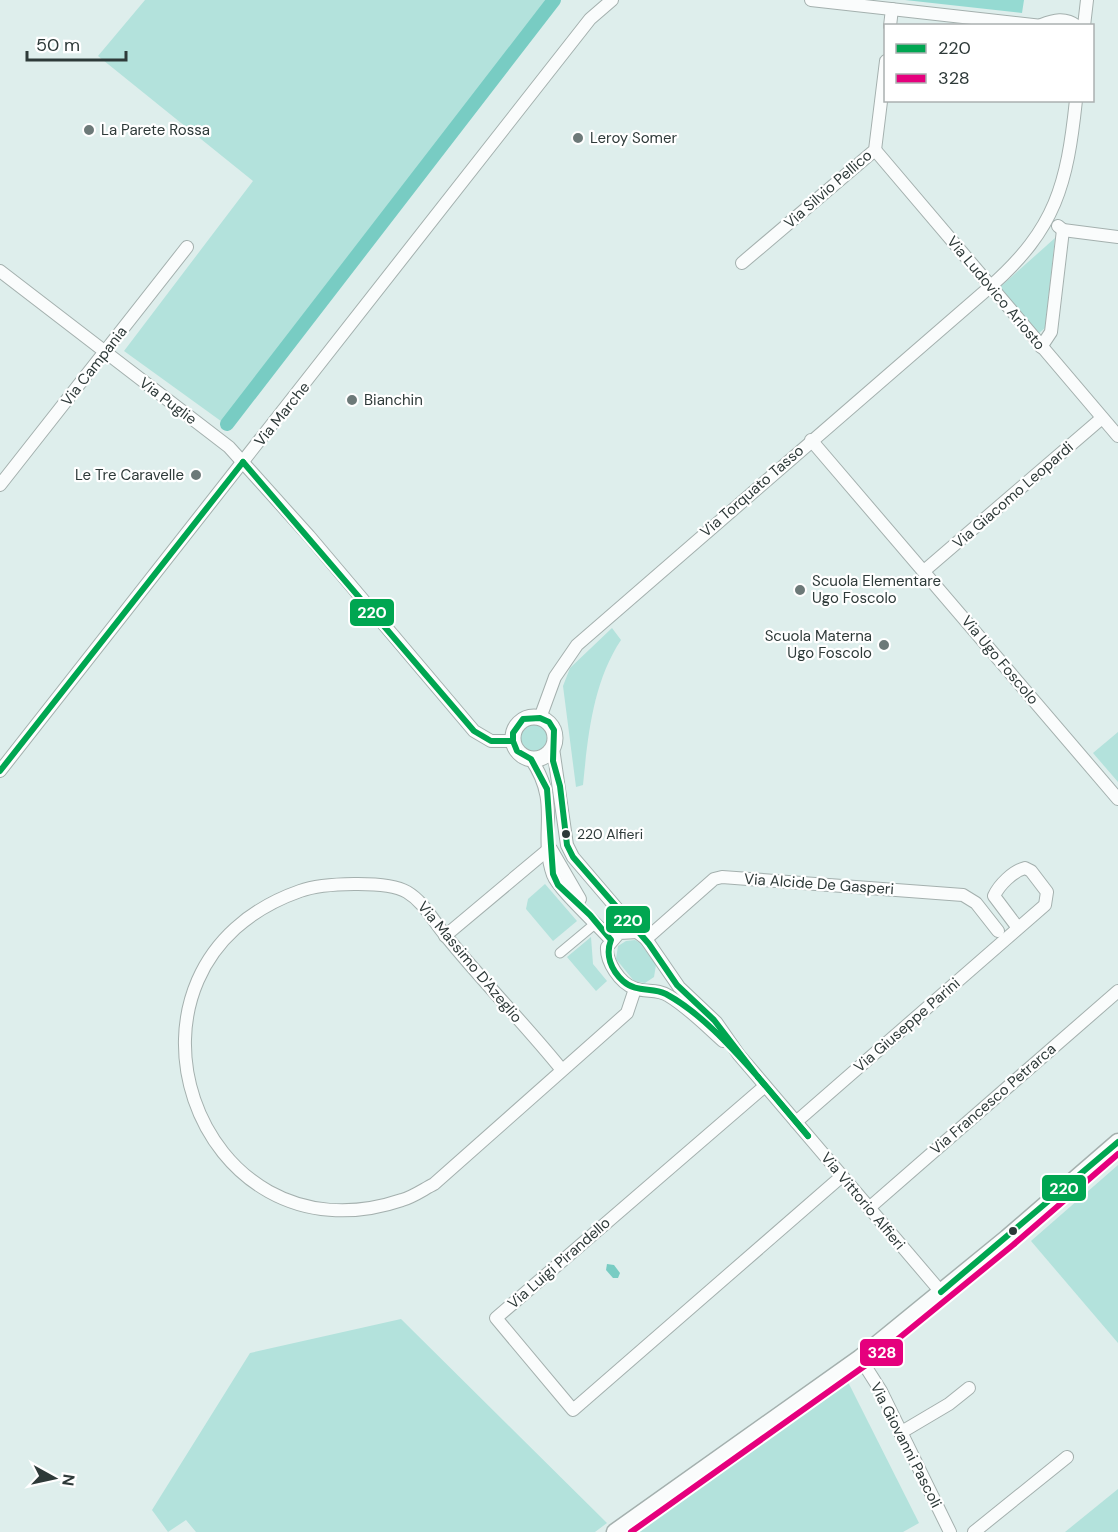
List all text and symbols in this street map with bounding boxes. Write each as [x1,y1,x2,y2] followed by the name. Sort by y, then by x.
[27,24,126,62] scale bar
[884,24,1094,102] legend
[36,33,80,57] text: 50 m
[938,36,971,60] text: 220
[938,66,970,90] text: 328
[101,120,210,140] place label: La Parete Rossa
[82,123,96,137] marker: La Parete Rossa
[590,128,677,148] place label: Leroy Somer
[571,131,585,145] marker: Leroy Somer
[780,145,876,233] street label: Via Silvio Pellico
[942,232,1050,354] street label: Via Ludovico Ariosto
[57,322,131,410] street label: Via Campania
[135,373,201,429] street label: Via Puglie
[250,378,314,450] street label: Via Marche
[364,390,423,410] place label: Bianchin
[345,393,359,407] marker: Bianchin
[949,437,1077,553] street label: Via Giacomo Leopardi
[696,440,808,541] street label: Via Torquato Tasso
[75,465,184,485] place label: Le Tre Caravelle
[189,468,203,482] marker: Le Tre Caravelle
[812,571,941,608] place label: Scuola Elementare Ugo Foscolo
[793,583,807,597] marker: Scuola Elementare Ugo Foscolo
[349,598,395,627] line badge: 220
[357,602,387,623] text: 220
[957,611,1043,709] street label: Via Ugo Foscolo
[765,626,872,663] place label: Scuola Materna Ugo Foscolo
[877,638,891,652] marker: Scuola Materna Ugo Foscolo
[577,825,643,843] place label: 220 Alfieri
[560,828,572,840] marker: 220 Alfieri
[743,869,895,899] street label: Via Alcide De Gasperi
[413,897,527,1027] street label: Via Massimo D'Azeglio
[605,905,651,934] line badge: 220
[613,910,643,931] text: 220
[850,973,964,1077] street label: Via Giuseppe Parini
[926,1039,1060,1159] street label: Via Francesco Petrarca
[816,1148,910,1254] street label: Via Vittorio Alfieri
[1041,1174,1087,1202] line badge: 220
[1049,1178,1079,1199] text: 220
[503,1213,615,1313] street label: Via Luigi Pirandello
[1007,1225,1019,1237] unlabelled marker
[859,1338,904,1367] line badge: 328
[868,1342,896,1363] text: 328
[866,1379,946,1511] street label: Via Giovanni Pascoli
[24,1448,84,1508] north arrow
[57,1473,80,1487] text: N

